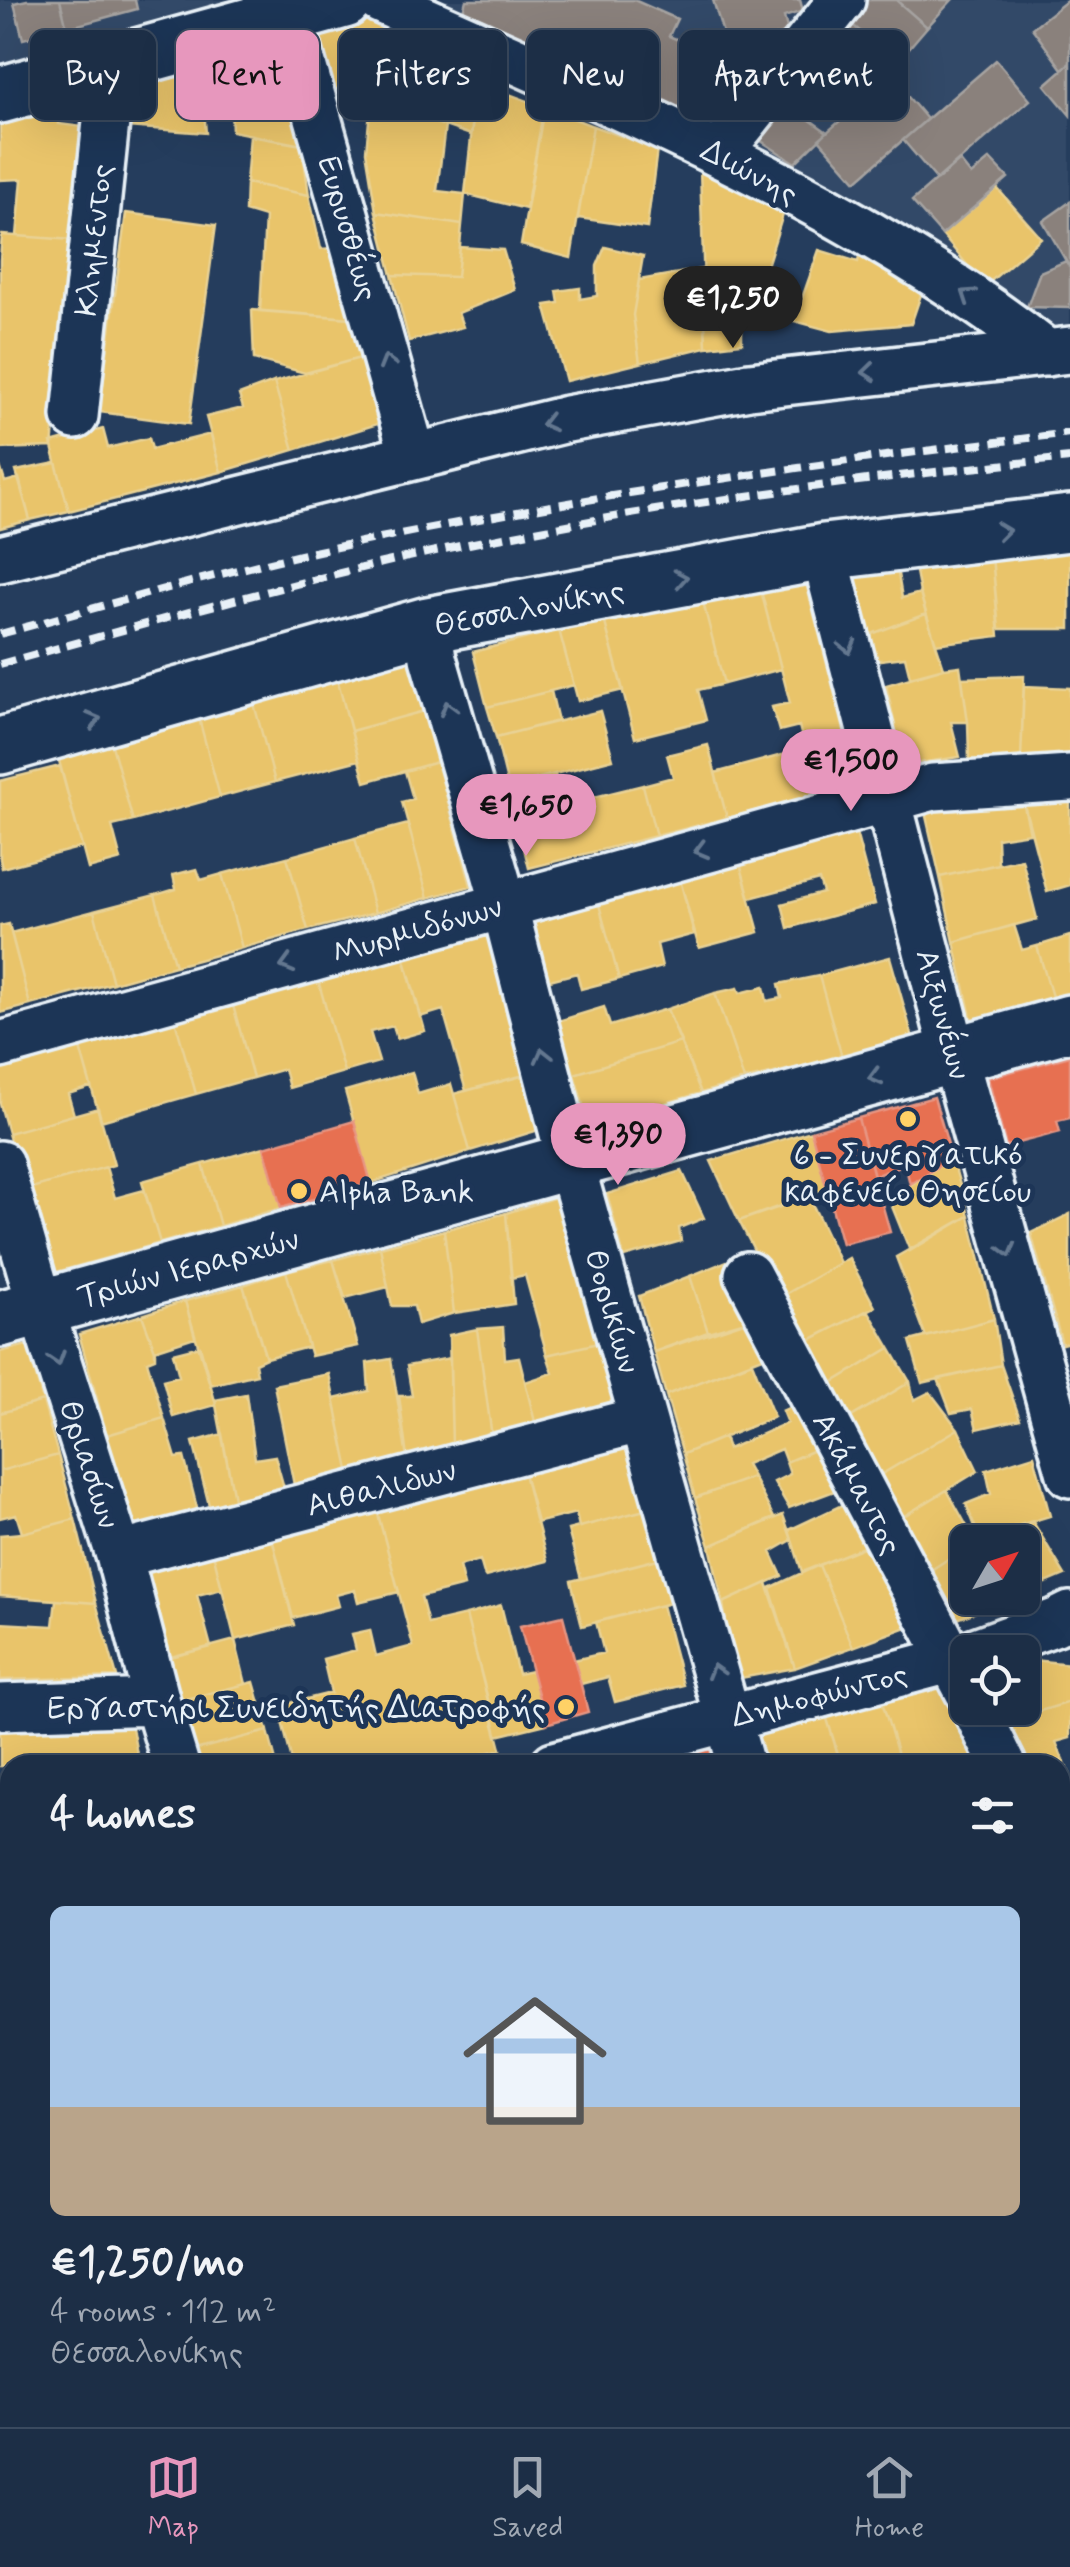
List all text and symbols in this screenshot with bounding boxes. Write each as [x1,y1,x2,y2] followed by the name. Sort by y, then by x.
[30,30,156,120] chip: Buy
[176,30,319,120] chip: Rent
[339,30,507,120] chip: Filters
[527,30,659,120] chip: New
[679,30,908,120] chip: Apartment
[693,130,805,216] street label: Διώνης
[306,151,389,306] street label: Ευρυσθέως
[66,162,124,319] street label: Κλημεντος
[652,266,814,351] pin: €1,250
[686,277,780,319] text: €1,250
[961,289,980,307] one-way arrow
[378,354,399,371] one-way arrow
[860,361,876,383] one-way arrow
[540,412,557,433] one-way arrow
[995,521,1011,542] one-way arrow
[673,569,690,590] one-way arrow
[431,570,628,648] street label: Θεσσαλονίκης
[836,638,857,655] one-way arrow
[438,699,459,717] one-way arrow
[85,710,102,731] one-way arrow
[770,729,932,814] pin: €1,500
[803,740,899,782] text: €1,500
[445,774,607,859] pin: €1,650
[478,785,574,827] text: €1,650
[693,839,710,860] one-way arrow
[328,887,507,975] street label: Μυρμιδόνων
[904,944,981,1084] street label: Αιξωνέων
[279,953,296,974] one-way arrow
[533,1047,554,1064] one-way arrow
[867,1066,884,1087] one-way arrow
[537,1103,699,1188] pin: €1,390
[897,1108,919,1130] marker: 6 - Συνεργατικό καφενείο Θησείου
[573,1114,663,1156] text: €1,390
[785,1135,1031,1214] place label: 6 - Συνεργατικό καφενείο Θησείου
[319,1172,474,1214] place label: Alpha Bank
[288,1180,310,1202] marker: Alpha Bank
[73,1219,304,1319] street label: Τριών Ιεραρχών
[997,1241,1018,1259] one-way arrow
[573,1244,649,1379] street label: Θορικίων
[45,1349,65,1366] one-way arrow
[48,1395,129,1534] street label: Θριασίων
[801,1405,911,1562] street label: Ακάμαντος
[302,1450,461,1528] street label: Αιθαλιδων
[950,1525,1040,1615] north arrow
[950,1525,1040,1725] map controls
[950,1635,1040,1725] button: locate
[727,1654,912,1738] street label: Δημοφώντος
[706,1663,727,1680] one-way arrow
[47,1688,546,1730] place label: Εργαστήρι Συνειδητής Διατροφής
[555,1696,577,1718] marker: Εργαστήρι Συνειδητής Διατροφής
[50,1788,196,1843] text: 4 homes
[965,1788,1020,1843] icon: filters
[445,1971,625,2151] icon: home
[50,2236,244,2291] text: €1,250/mo
[50,2291,276,2333] text: 4 rooms · 112 m²
[50,2333,243,2375] text: Θεσσαλονίκης
[146,2450,201,2547] tab: Map
[492,2450,563,2547] tab: Saved
[855,2450,924,2547] tab: Home

